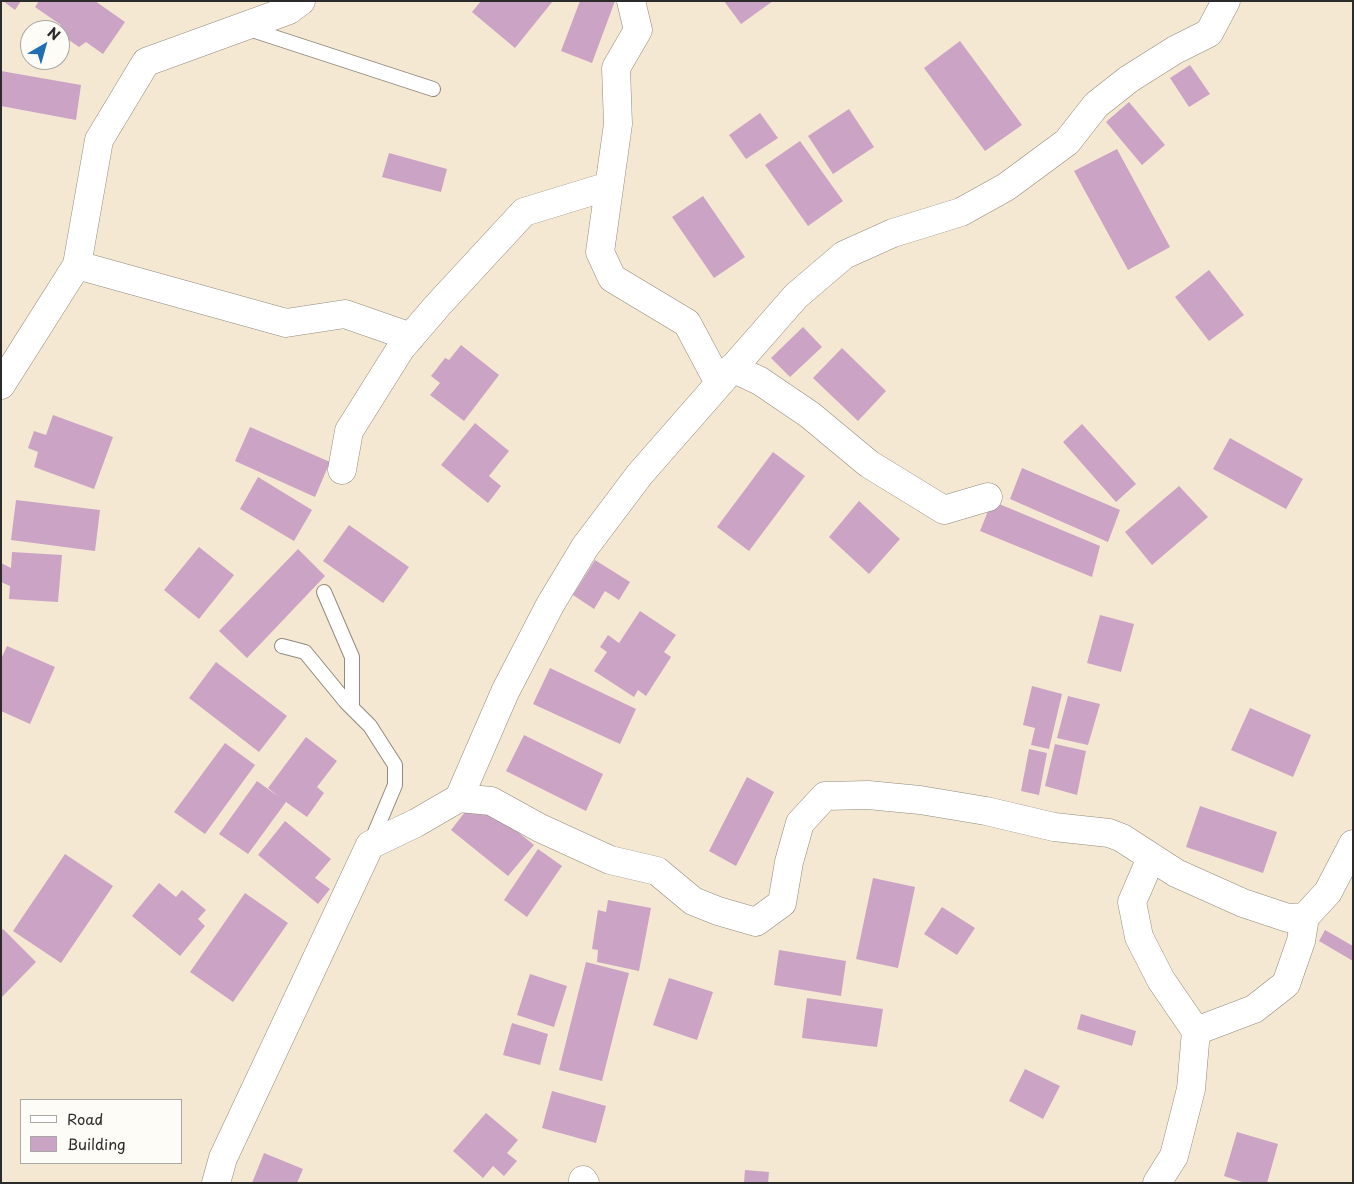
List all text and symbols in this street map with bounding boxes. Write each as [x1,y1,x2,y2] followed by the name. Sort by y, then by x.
[20,20,70,70] north arrow
[43,22,65,45] text: N
[20,1099,182,1164] legend
[67,1107,103,1130] text: Road
[67,1132,126,1155] text: Building

